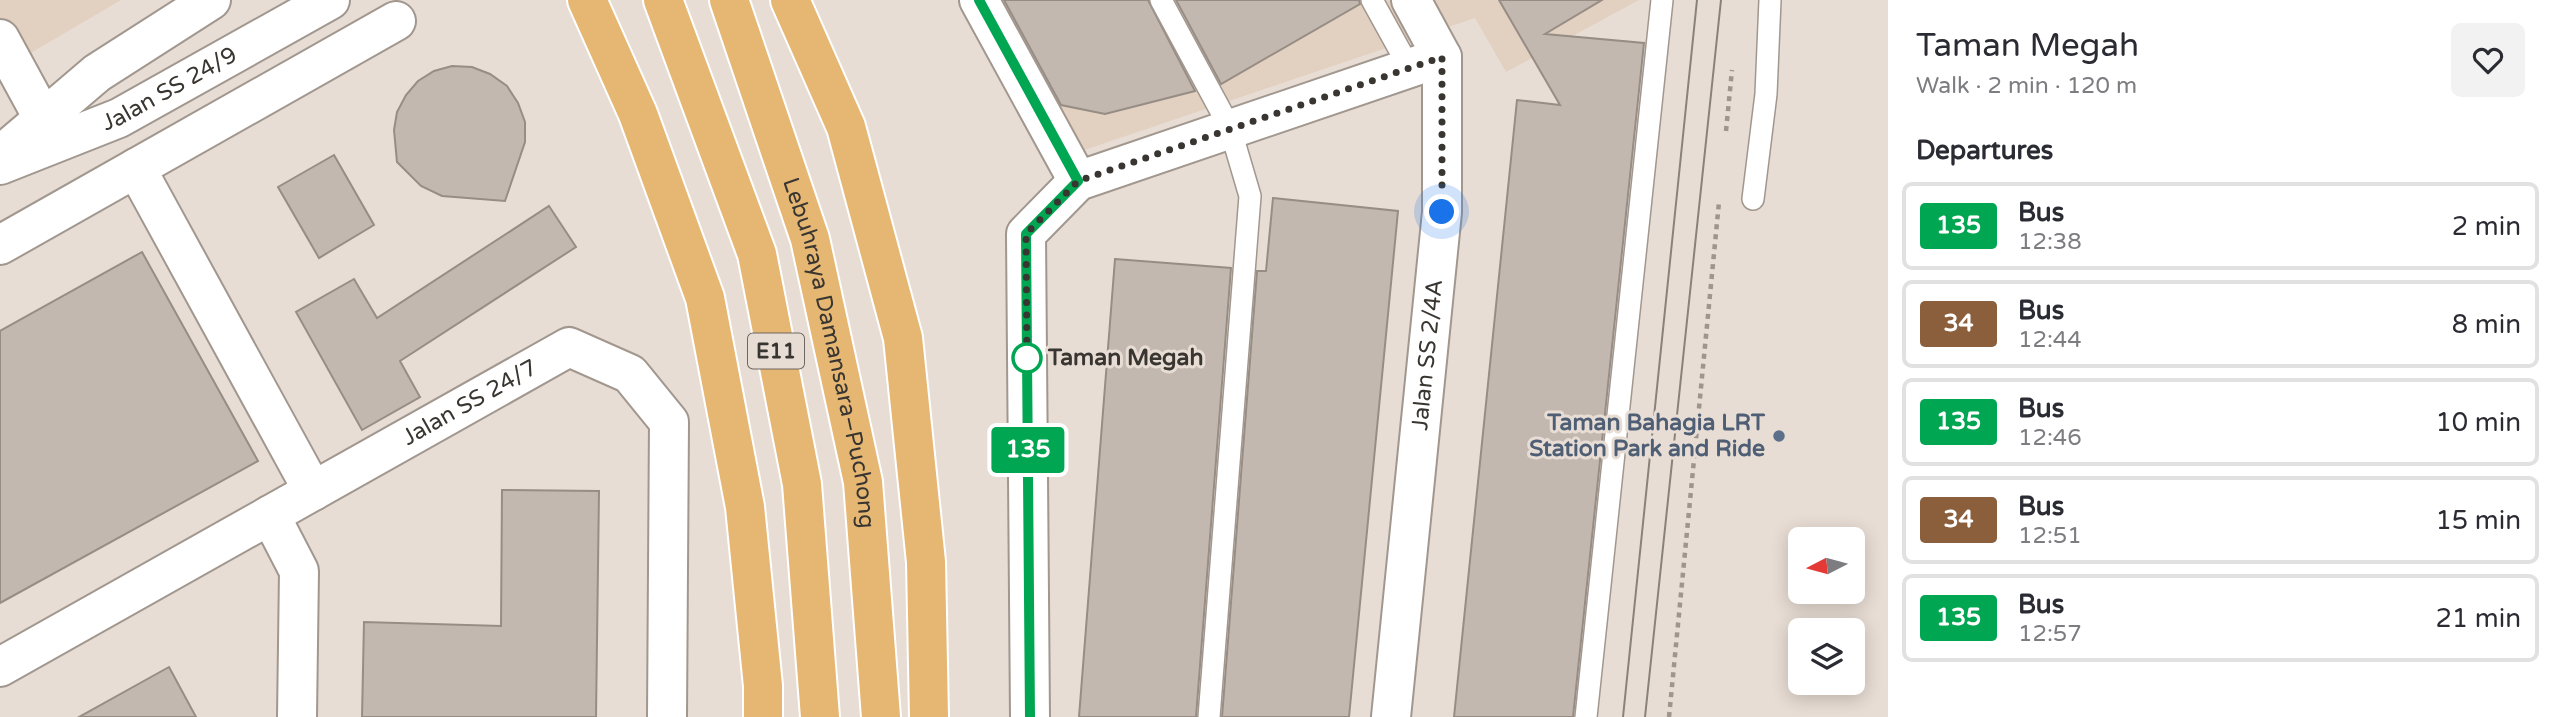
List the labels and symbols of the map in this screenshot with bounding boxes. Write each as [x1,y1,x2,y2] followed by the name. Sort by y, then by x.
[98,41,242,137] street label: Jalan SS 24/9
[776,174,881,529] street label: Lebuhraya Damansara–Puchong
[1424,194,1459,229] your location
[1406,278,1449,432] street label: Jalan SS 2/4A
[748,334,804,368] road number: E11
[1012,343,1042,373] marker: Taman Megah
[1047,344,1203,372] place label: Taman Megah
[397,354,542,452] street label: Jalan SS 24/7
[1529,409,1766,463] place label: Taman Bahagia LRT Station Park and Ride
[988,427,1068,473] line badge: 135
[1771,428,1787,444] marker: Taman Bahagia LRT Station Park and Ride
[1788,527,1866,604] north arrow

